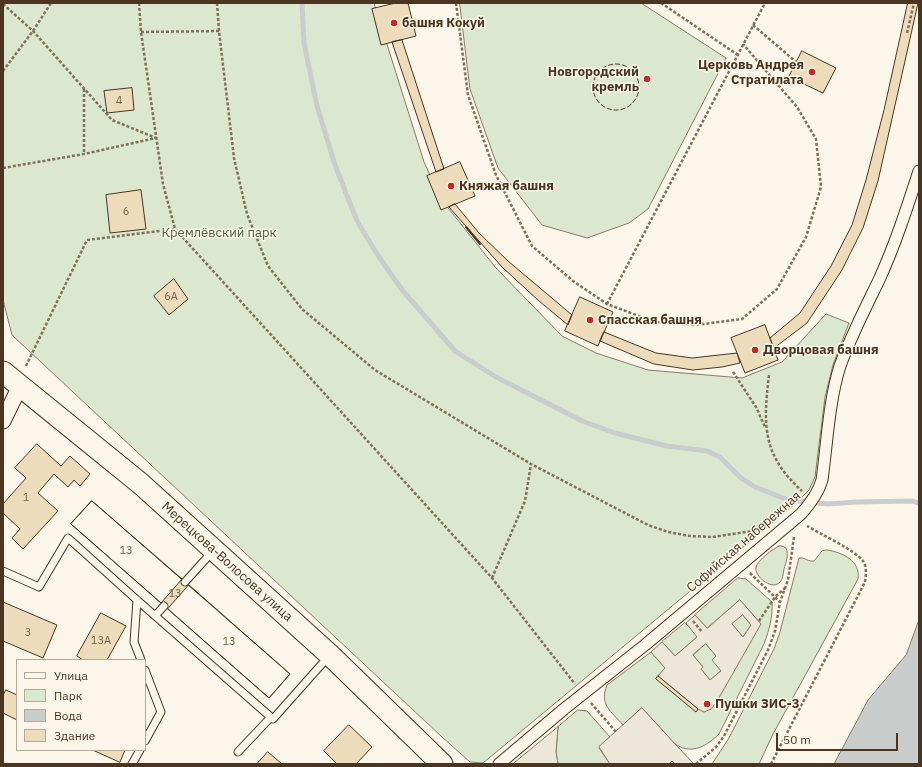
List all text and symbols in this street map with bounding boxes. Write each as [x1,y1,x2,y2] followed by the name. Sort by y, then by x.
[402,15,485,31] place label: башня Кокуй
[389,18,399,28] marker: башня Кокуй
[698,57,804,88] place label: Церковь Андрея Стратилата
[548,64,639,95] place label: Новгородский кремль
[807,67,817,77] marker: Церковь Андрея Стратилата
[642,74,652,84] marker: Новгородский кремль
[116,94,122,108] house number: 4
[459,178,554,194] place label: Княжая башня
[446,181,456,191] marker: Княжая башня
[123,205,129,219] house number: 6
[161,225,277,241] park label: Кремлёвский парк
[164,290,178,304] house number: 6А
[598,312,702,328] place label: Спасская башня
[585,315,595,325] marker: Спасская башня
[763,342,879,358] place label: Дворцовая башня
[750,345,760,355] marker: Дворцовая башня
[684,488,804,596] street label: Софийская набережная
[23,491,29,505] house number: 1
[158,499,296,625] street label: Мерецкова-Волосова улица
[119,544,133,558] house number: 13
[168,587,182,601] house number: 13
[25,626,31,640] house number: 3
[91,634,111,648] house number: 13А
[222,635,236,649] house number: 13
[16,659,146,751] legend
[54,668,88,683] text: Улица
[54,688,82,703] text: Парк
[715,696,800,712] place label: Пушки ЗИС-3
[702,699,712,709] marker: Пушки ЗИС-3
[54,708,82,723] text: Вода
[778,725,900,751] scale bar
[54,728,95,743] text: Здание
[783,732,811,747] text: 50 m

